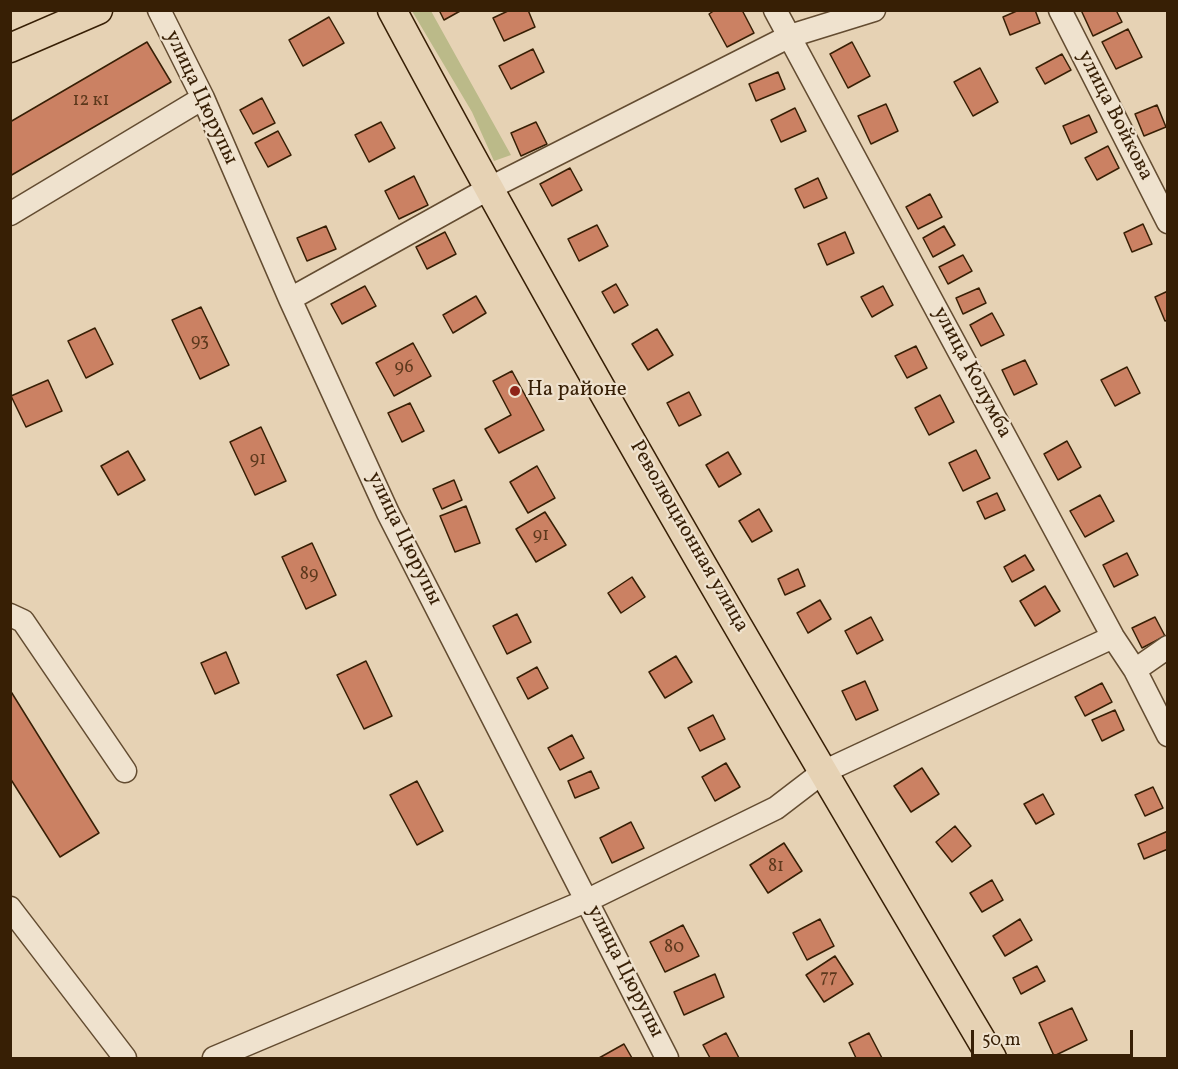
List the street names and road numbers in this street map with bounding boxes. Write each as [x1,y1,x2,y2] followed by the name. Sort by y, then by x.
[158,27,242,169] street label: улица Цюрупы
[1070,47,1158,185] street label: улица Войкова
[926,303,1016,443] street label: улица Колумба
[623,437,753,637] street label: Революционная улица
[360,468,446,610] street label: улица Цюрупы
[580,902,668,1042] street label: улица Цюрупы

